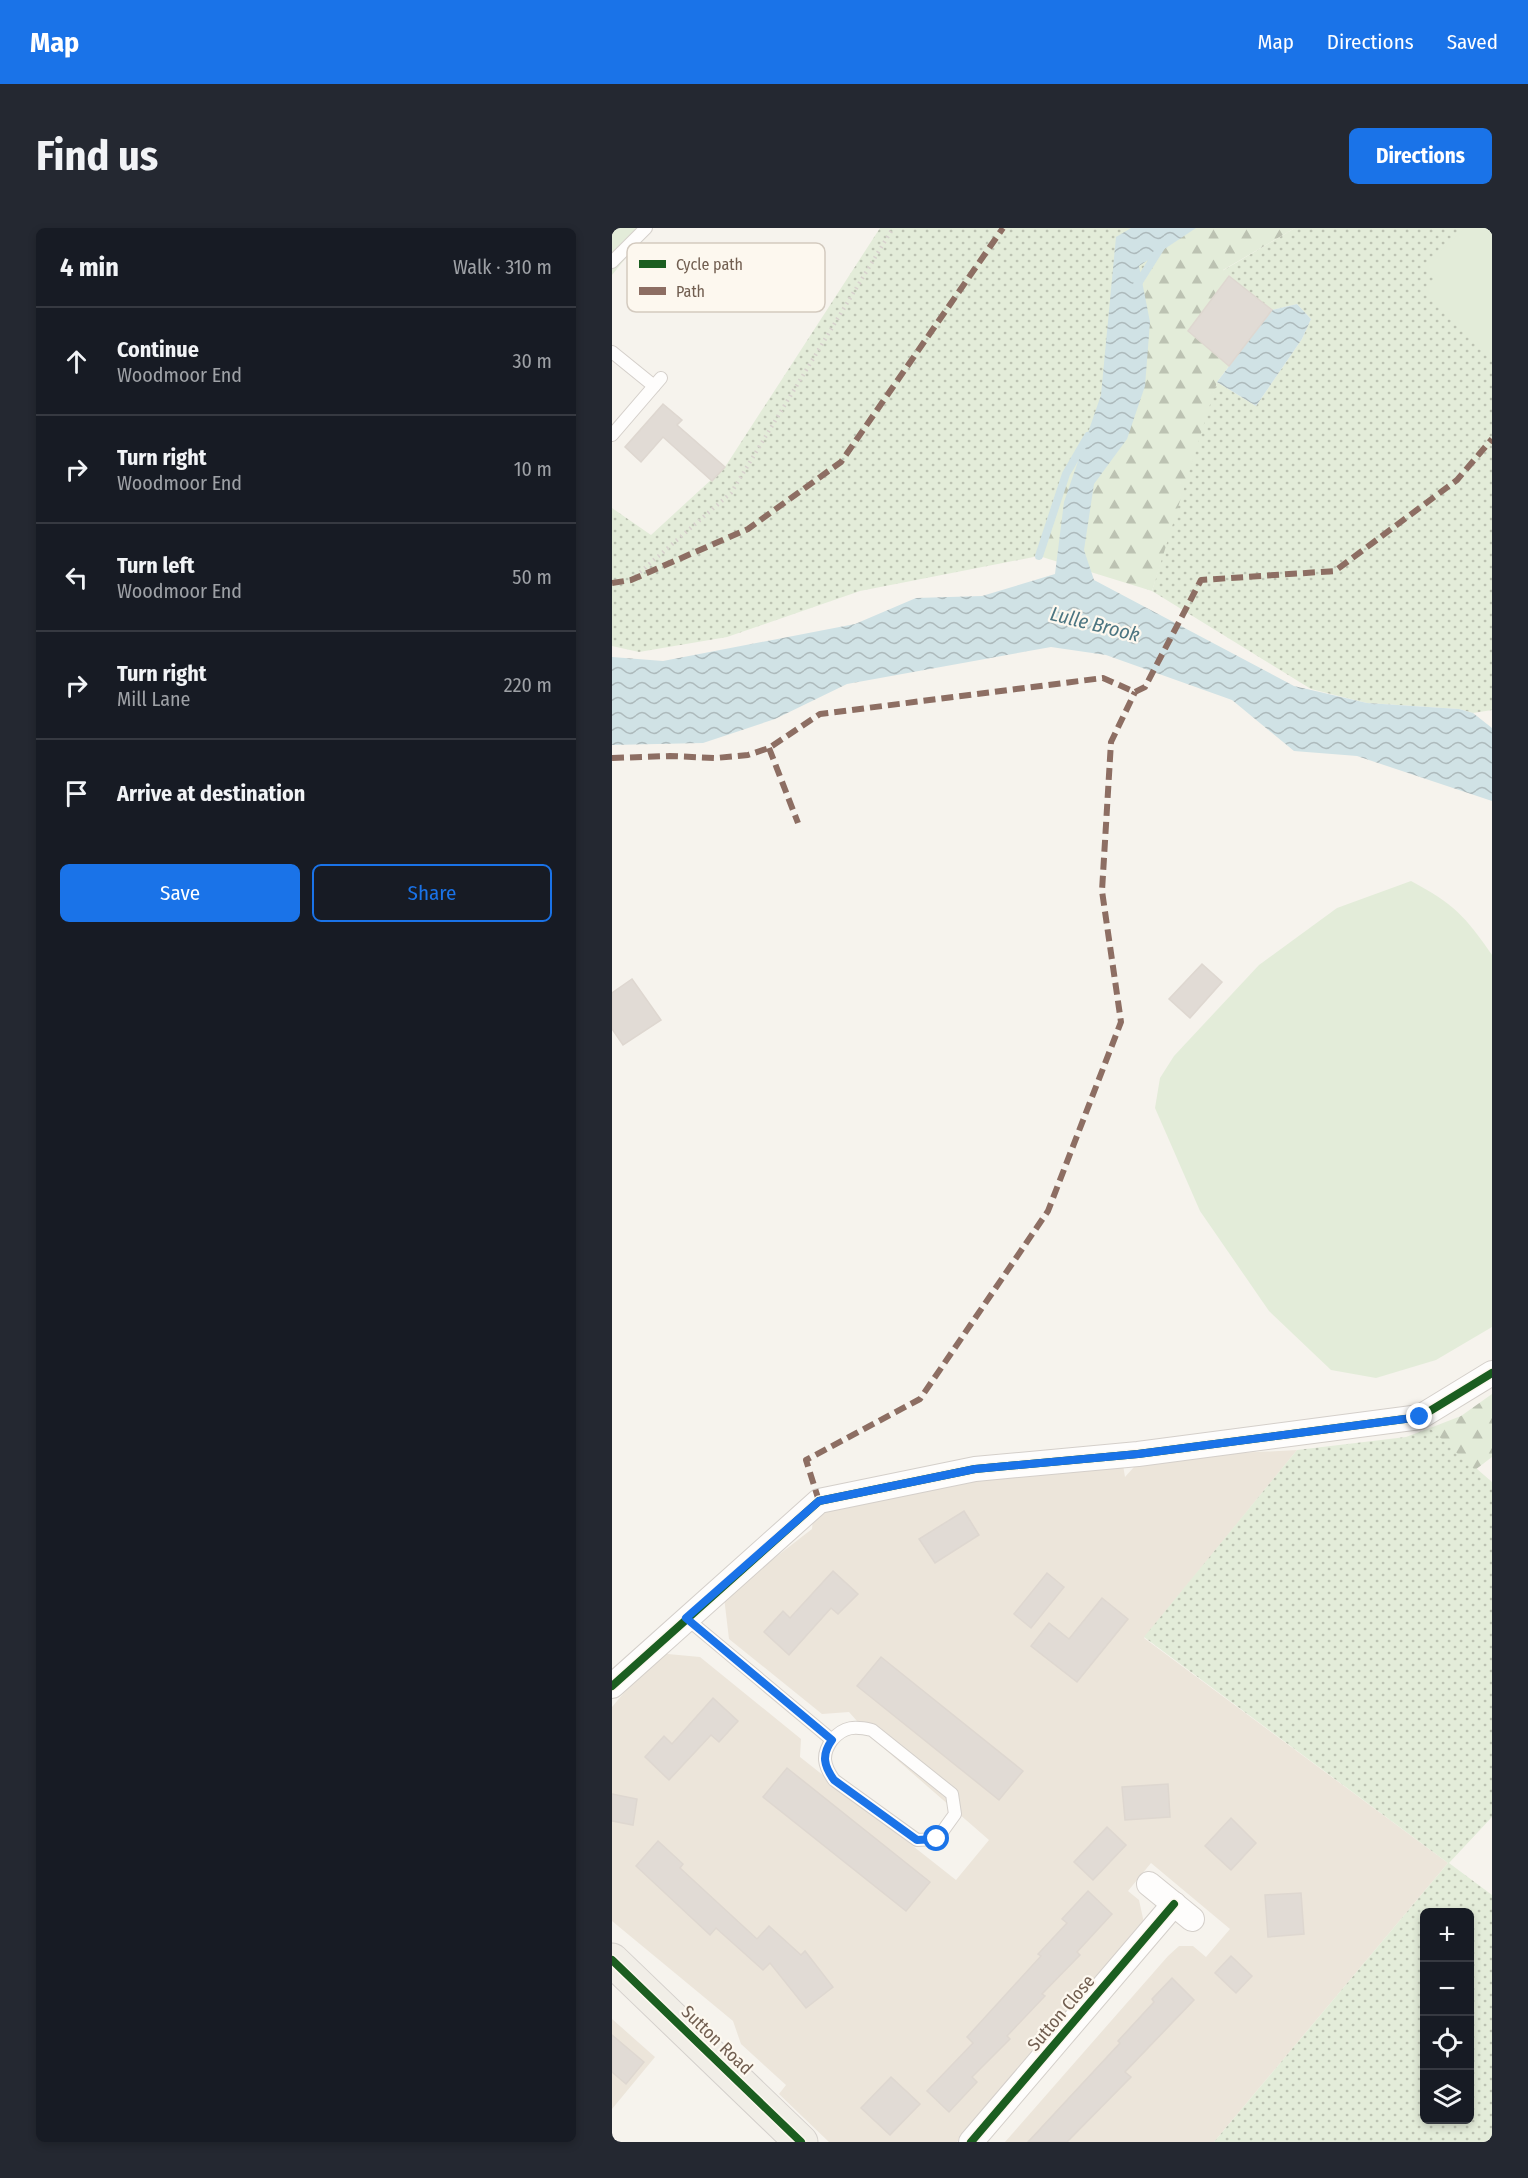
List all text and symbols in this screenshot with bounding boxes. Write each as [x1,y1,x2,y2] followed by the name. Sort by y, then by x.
[30,26,79,59] text: Map
[1257,29,1294,55] text: Map
[1327,29,1414,55] text: Directions
[1447,29,1498,55] text: Saved
[1349,128,1492,184] button: Directions
[36,131,158,181] text: Find us
[627,243,825,312] legend
[60,252,119,283] text: 4 min
[453,255,552,279] text: Walk · 310 m
[676,255,743,274] text: Cycle path
[676,282,705,301] text: Path
[117,336,199,363] text: Continue
[60,345,93,378] icon: ahead
[512,349,552,373] text: 30 m
[117,363,242,387] text: Woodmoor End
[117,444,206,471] text: Turn right
[60,453,93,486] icon: right
[514,457,552,481] text: 10 m
[117,471,242,495] text: Woodmoor End
[117,552,195,579] text: Turn left
[60,561,93,594] icon: left
[512,565,552,589] text: 50 m
[117,579,242,603] text: Woodmoor End
[1048,601,1142,647] water label: Lulle Brook
[117,660,206,687] text: Turn right
[60,669,93,702] icon: right
[504,673,552,697] text: 220 m
[117,687,190,711] text: Mill Lane
[60,777,93,810] icon: arrive
[117,780,305,807] text: Arrive at destination
[60,864,300,922] button: Save
[312,864,552,922] button: Share
[1406,1403,1432,1429] route end
[923,1825,949,1851] route start
[1420,1908,1474,2124] map controls
[1420,1908,1474,1962] button: +
[1420,1962,1474,2016] button: −
[1023,1970,1099,2056] street label: Sutton Close
[677,2001,757,2079] street label: Sutton Road
[1420,2016,1474,2070] button: locate
[1420,2070,1474,2124] button: layers

